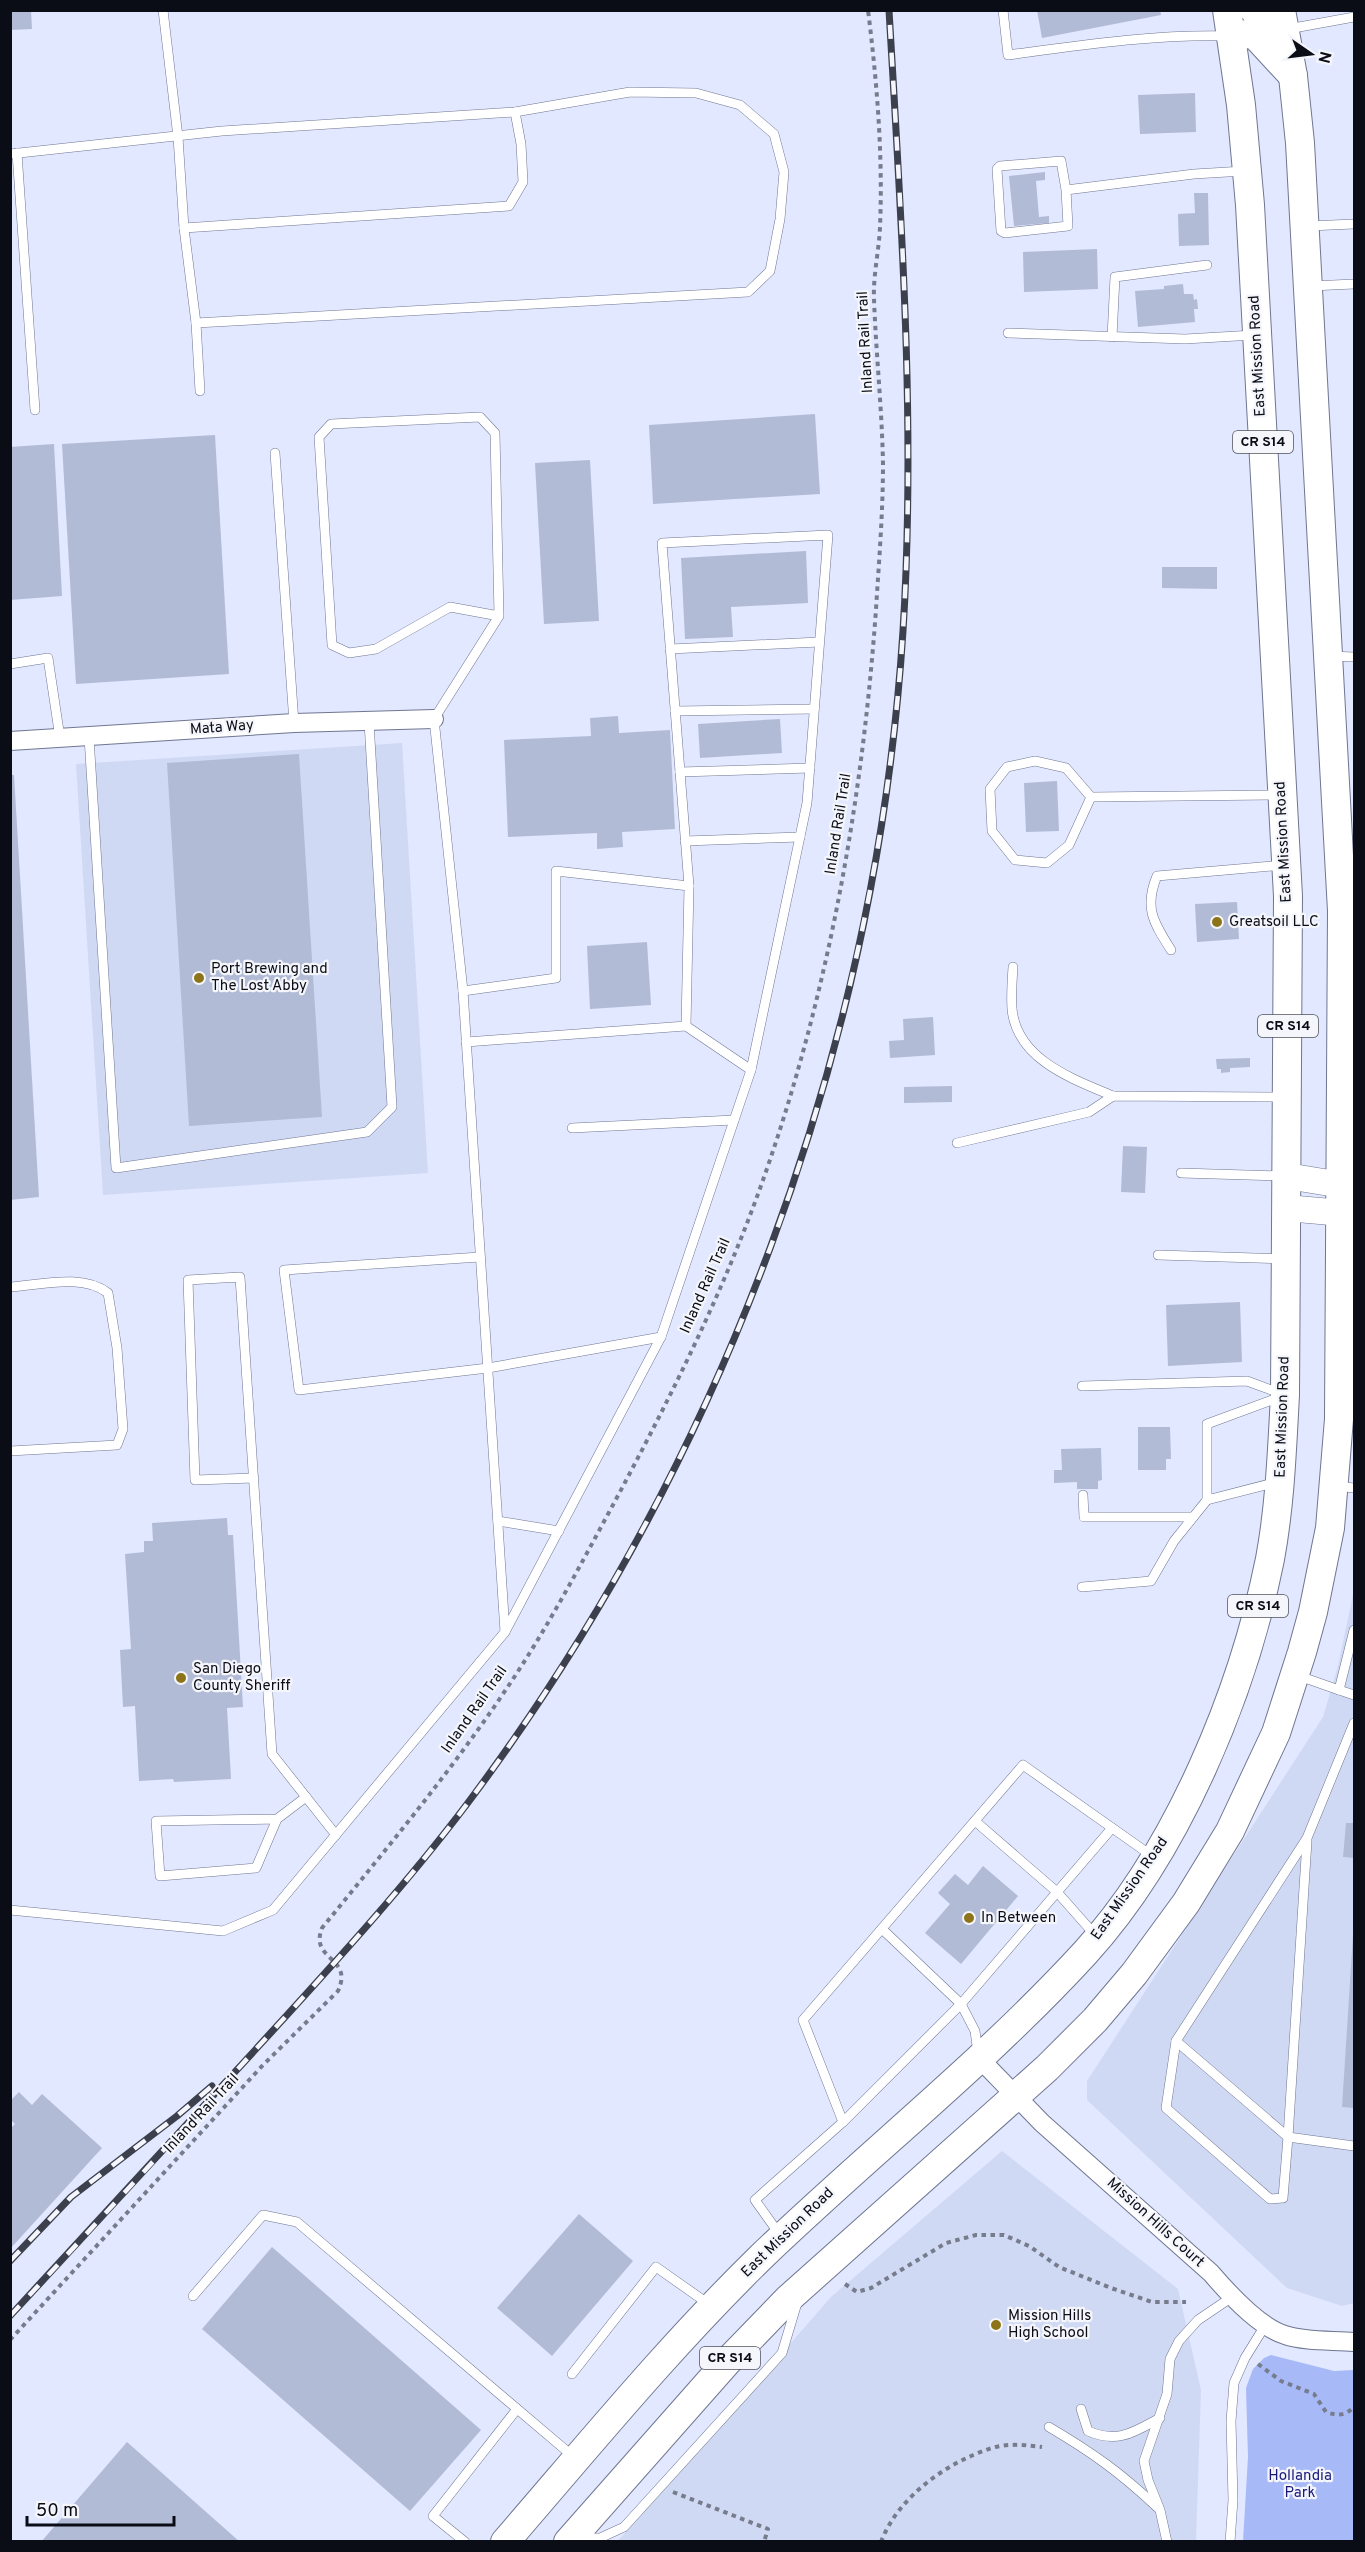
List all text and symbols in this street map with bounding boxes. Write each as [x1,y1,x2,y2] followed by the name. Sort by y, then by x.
[1281,24,1341,84] north arrow
[1313,49,1335,65] text: N
[854,290,878,394] street label: Inland Rail Trail
[1245,295,1271,417] street label: East Mission Road
[1233,431,1293,453] road number: CR S14
[189,716,255,740] street label: Mata Way
[822,772,856,876] street label: Inland Rail Trail
[1271,781,1297,903] street label: East Mission Road
[1229,913,1319,932] place label: Greatsoil LLC
[1210,915,1224,929] marker: Greatsoil LLC
[211,960,328,996] place label: Port Brewing and The Lost Abby
[192,971,206,985] marker: Port Brewing and The Lost Abby
[1258,1015,1318,1037] road number: CR S14
[677,1235,735,1337] street label: Inland Rail Trail
[1271,1356,1295,1478] street label: East Mission Road
[1228,1595,1288,1617] road number: CR S14
[193,1660,290,1696] place label: San Diego County Sheriff
[438,1663,512,1757] street label: Inland Rail Trail
[174,1671,188,1685] marker: San Diego County Sheriff
[1087,1834,1173,1944] street label: East Mission Road
[981,1909,1056,1928] place label: In Between
[962,1911,976,1925] marker: In Between
[160,2070,244,2158] street label: Inland Rail Trail
[1102,2174,1208,2272] street label: Mission Hills Court
[738,2184,838,2282] street label: East Mission Road
[1008,2307,1091,2343] place label: Mission Hills High School
[989,2318,1003,2332] marker: Mission Hills High School
[700,2347,760,2369] road number: CR S14
[1268,2467,1332,2503] park label: Hollandia Park
[27,2489,174,2527] scale bar
[36,2500,78,2523] text: 50 m

